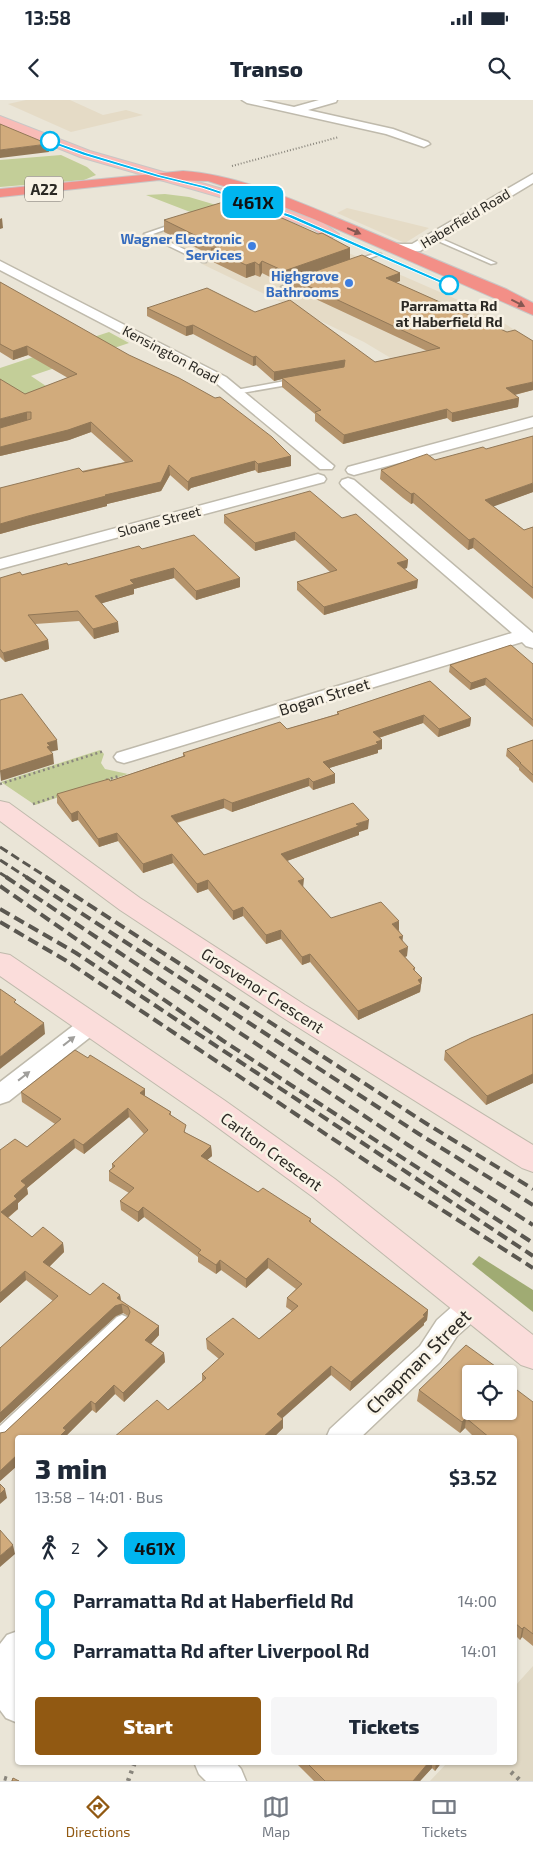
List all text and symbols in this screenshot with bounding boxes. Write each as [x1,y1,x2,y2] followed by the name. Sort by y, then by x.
[25,6,71,29] text: 13:58
[20,54,48,82] icon: back
[485,54,513,82] icon: search
[230,55,303,81] text: Transo
[40,131,60,151] unlabelled marker
[25,176,63,202] road number: A22
[417,185,513,251] street label: Haberfield Road
[218,186,288,218] line badge: 461X
[232,191,274,213] text: 461X
[347,227,361,235] one-way arrow
[120,230,242,263] place label: Wagner Electronic Services
[246,240,258,252] marker: Wagner Electronic Services
[266,267,339,300] place label: Highgrove Bathrooms
[439,275,459,295] marker: Parramatta Rd at Haberfield Rd
[343,277,355,289] marker: Highgrove Bathrooms
[395,297,503,330] place label: Parramatta Rd at Haberfield Rd
[511,299,526,307] one-way arrow
[120,321,222,387] street label: Kensington Road
[116,502,202,540] street label: Sloane Street
[276,673,372,719] street label: Bogan Street
[198,943,328,1037] street label: Grosvenor Crescent
[62,1036,75,1047] one-way arrow
[17,1071,31,1081] one-way arrow
[218,1108,326,1194] street label: Carlton Crescent
[361,1304,475,1418] street label: Chapman Street
[462,1365,517,1420] map controls
[462,1365,517,1420] button: locate
[35,1451,107,1485] text: 3 min
[449,1466,497,1489] text: $3.52
[35,1487,163,1506] text: 13:58 – 14:01 · Bus
[35,1534,63,1562] icon: walk
[88,1534,116,1562] icon: forward
[134,1537,175,1559] text: 461X
[71,1538,80,1557] text: 2
[73,1589,354,1612] text: Parramatta Rd at Haberfield Rd
[458,1591,497,1610] text: 14:00
[73,1639,369,1662] text: Parramatta Rd after Liverpool Rd
[461,1641,497,1660] text: 14:01
[35,1697,261,1755] button: Start
[271,1697,497,1755] button: Tickets
[66,1793,130,1840] tab: Directions
[262,1793,290,1840] tab: Map
[422,1793,467,1840] tab: Tickets

